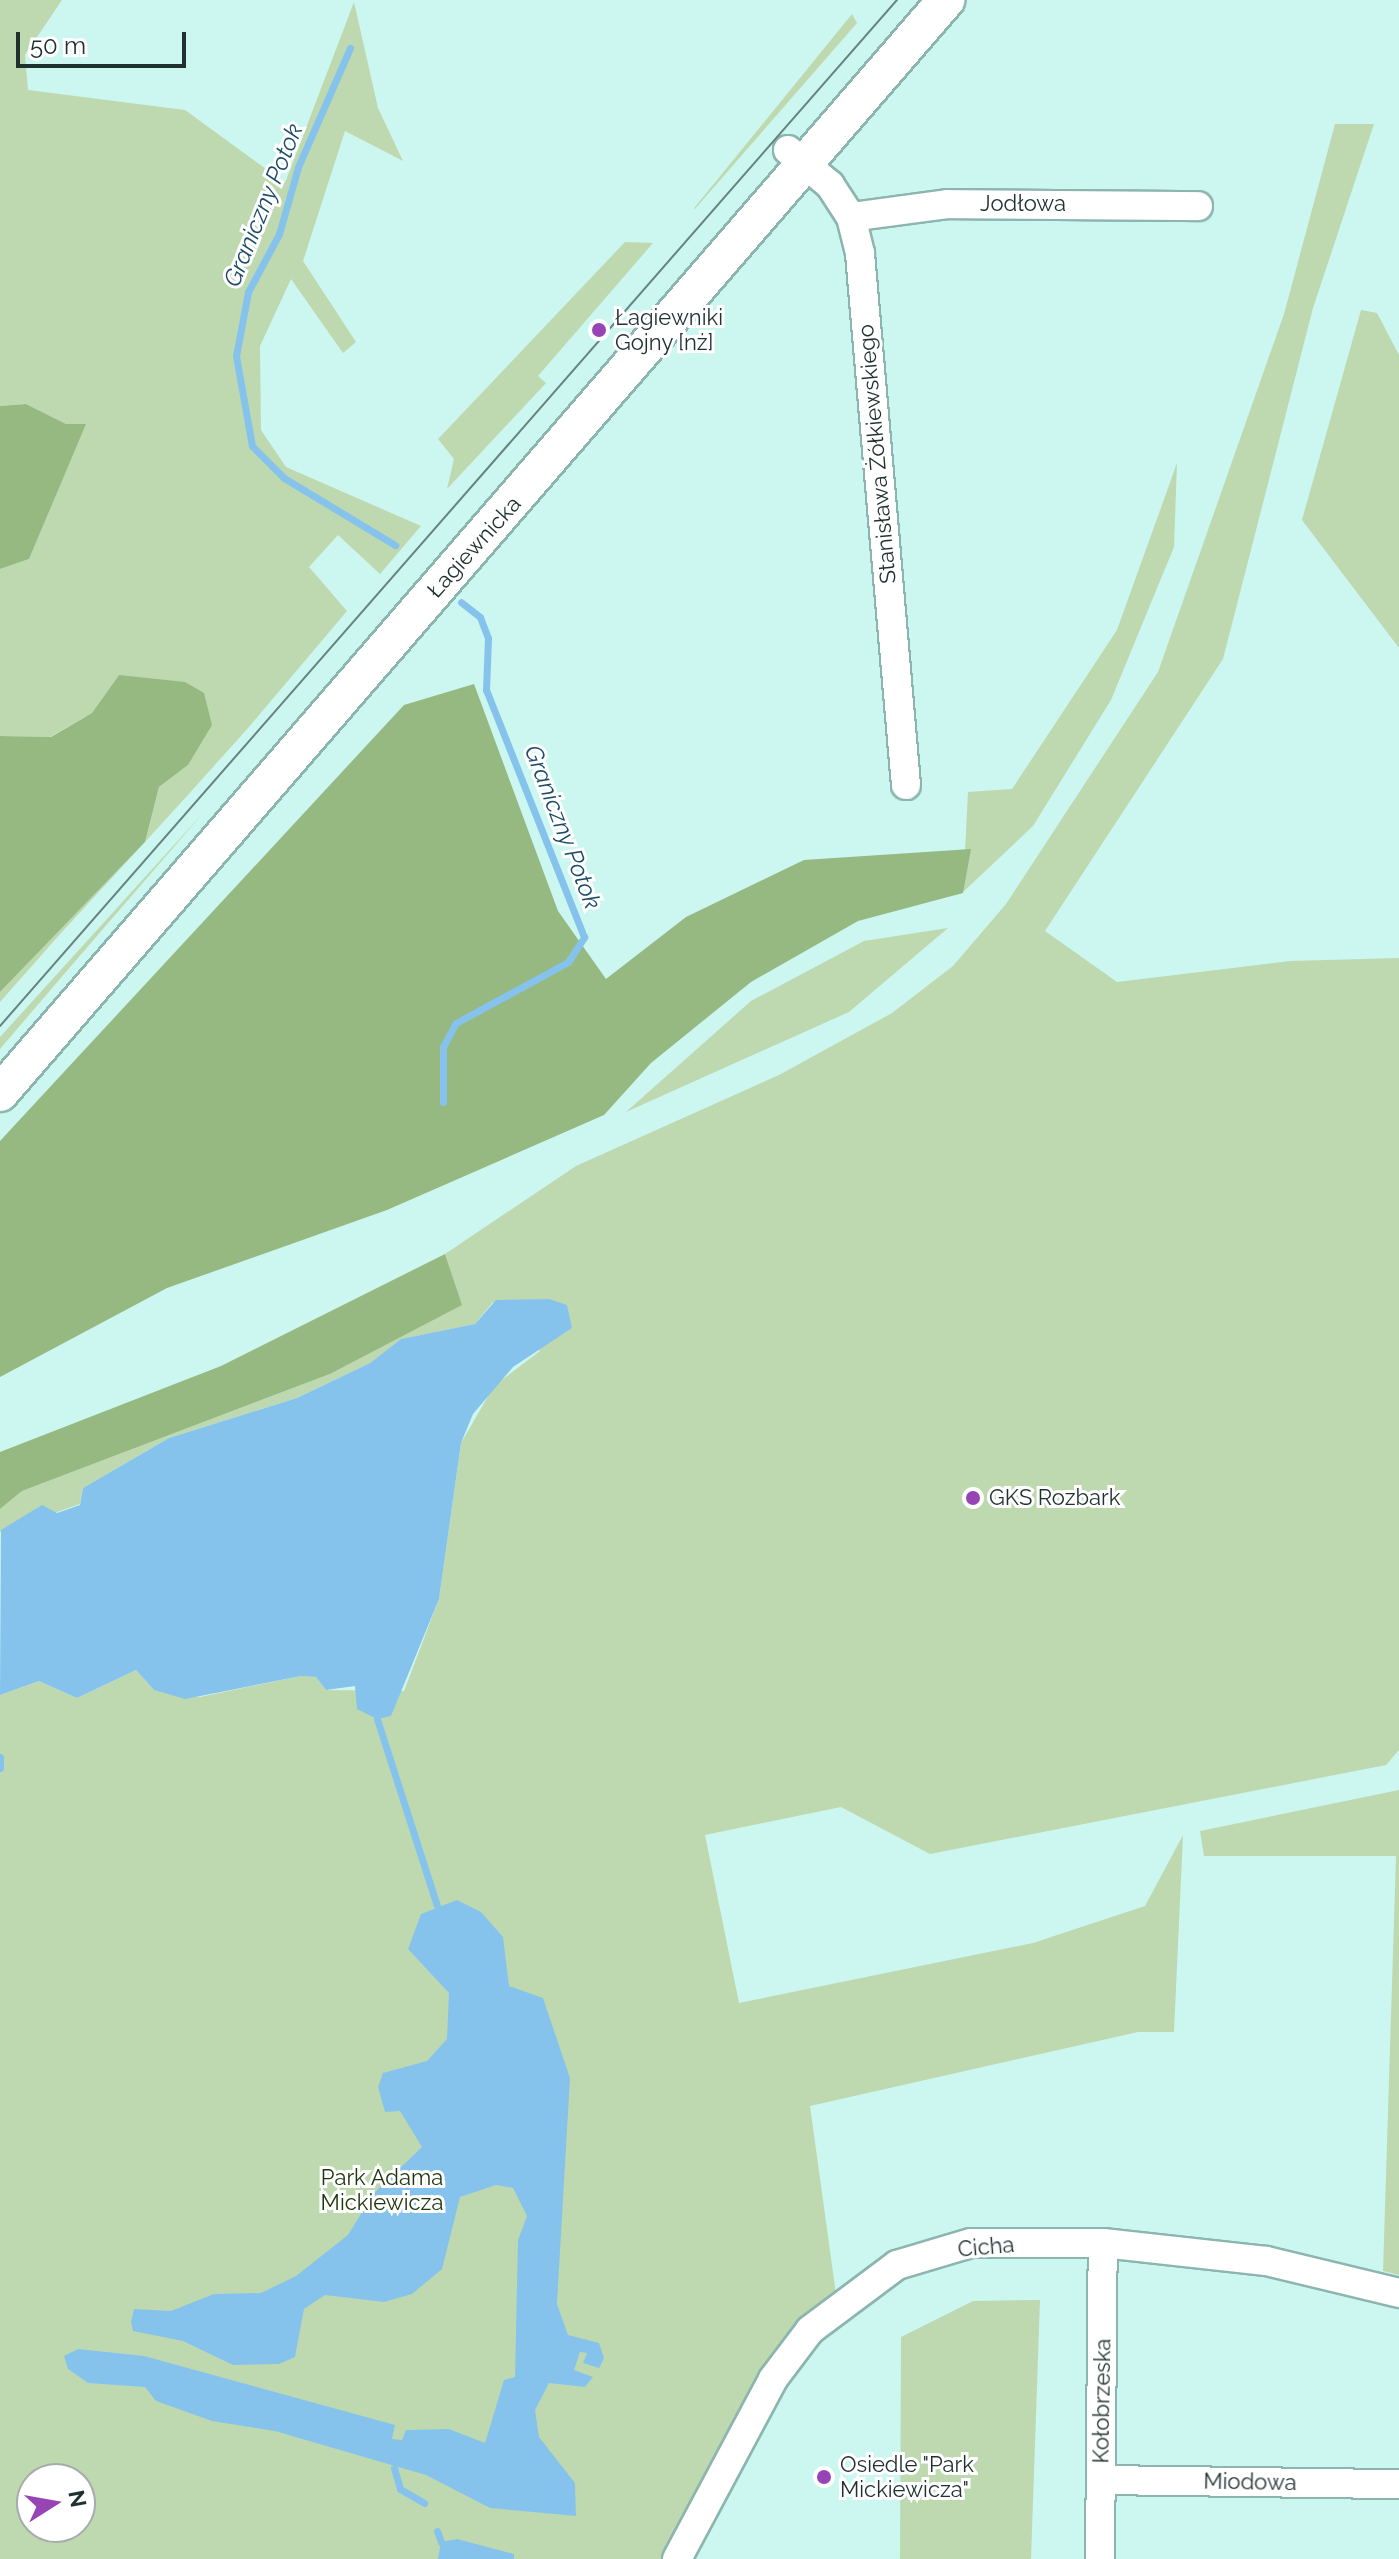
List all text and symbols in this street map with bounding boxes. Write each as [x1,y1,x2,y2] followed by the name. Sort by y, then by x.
[20,16,190,66] scale bar
[30,31,86,60] text: 50 m
[217,119,309,291] water label: Graniczny Potok
[980,191,1066,217] street label: Jodłowa
[615,304,723,356] place label: Łagiewniki Gojny [nż]
[590,321,608,339] marker: Łagiewniki Gojny [nż]
[853,323,901,585] street label: Stanisława Żółkiewskiego
[422,491,526,603] street label: Łagiewnicka
[518,741,608,913] water label: Graniczny Potok
[989,1485,1120,1511] place label: GKS Rozbark
[964,1489,982,1507] marker: GKS Rozbark
[321,2164,443,2216] park label: Park Adama Mickiewicza
[957,2231,1015,2263] street label: Cicha
[1088,2338,1116,2464] street label: Kołobrzeska
[840,2451,974,2502] place label: Osiedle "Park Mickiewicza"
[16,2463,96,2543] north arrow
[815,2468,833,2486] marker: Osiedle "Park Mickiewicza"
[1203,2468,1297,2496] street label: Miodowa
[63,2488,92,2510] text: N

